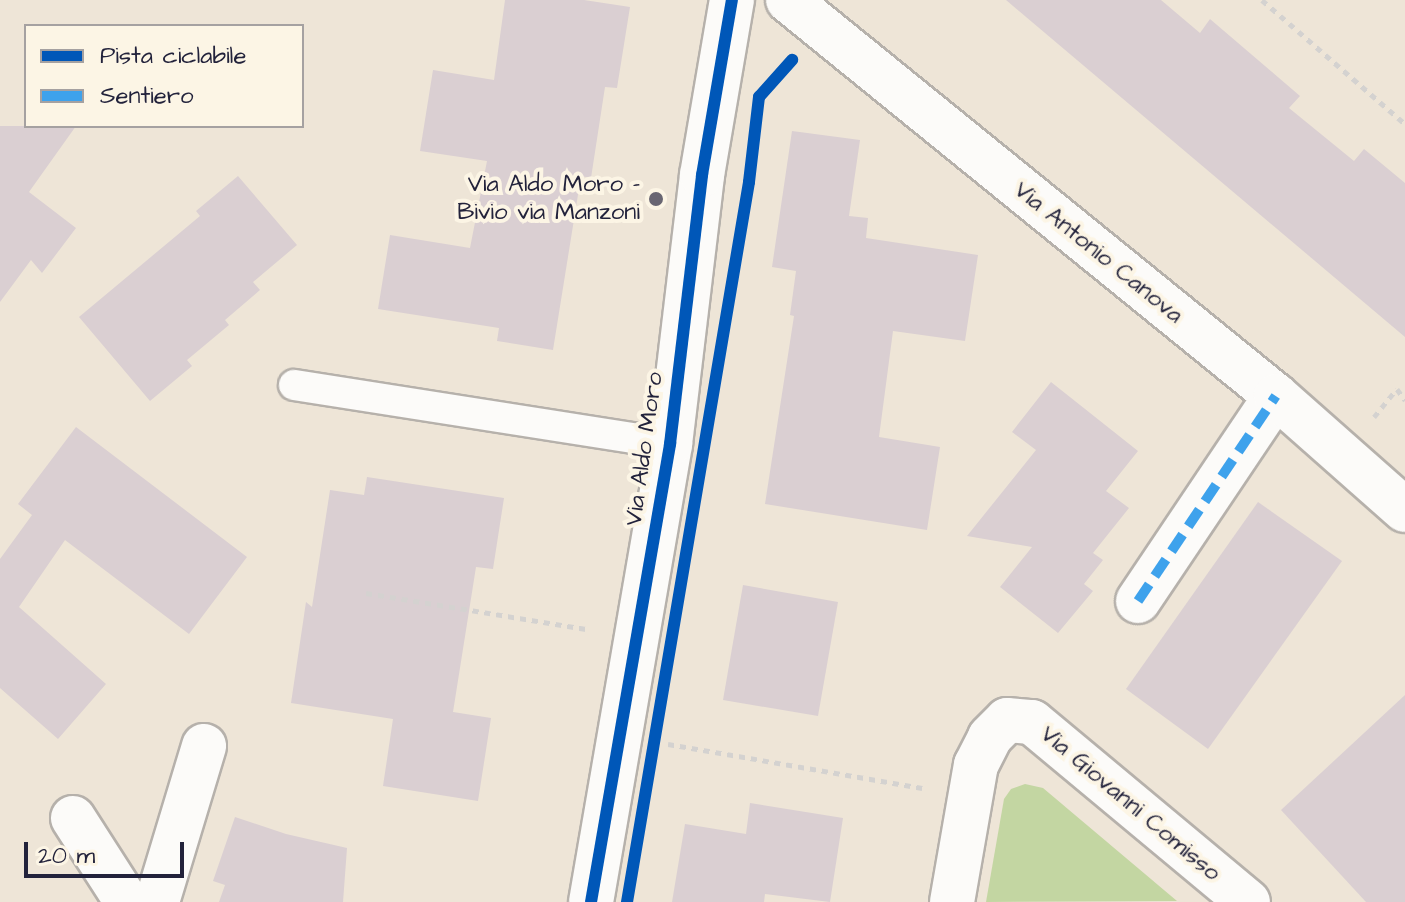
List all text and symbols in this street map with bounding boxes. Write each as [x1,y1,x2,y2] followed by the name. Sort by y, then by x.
[24,24,304,128] legend
[100,39,246,73] text: Pista ciclabile
[100,79,193,113] text: Sentiero
[457,171,640,227] place label: Via Aldo Moro - Bivio via Manzoni
[1008,176,1188,330] street label: Via Antonio Canova
[647,190,665,208] marker: Via Aldo Moro - Bivio via Manzoni
[620,370,670,528] street label: Via Aldo Moro
[1034,720,1226,888] street label: Via Giovanni Comisso
[28,826,188,876] scale bar
[38,839,95,873] text: 20 m

